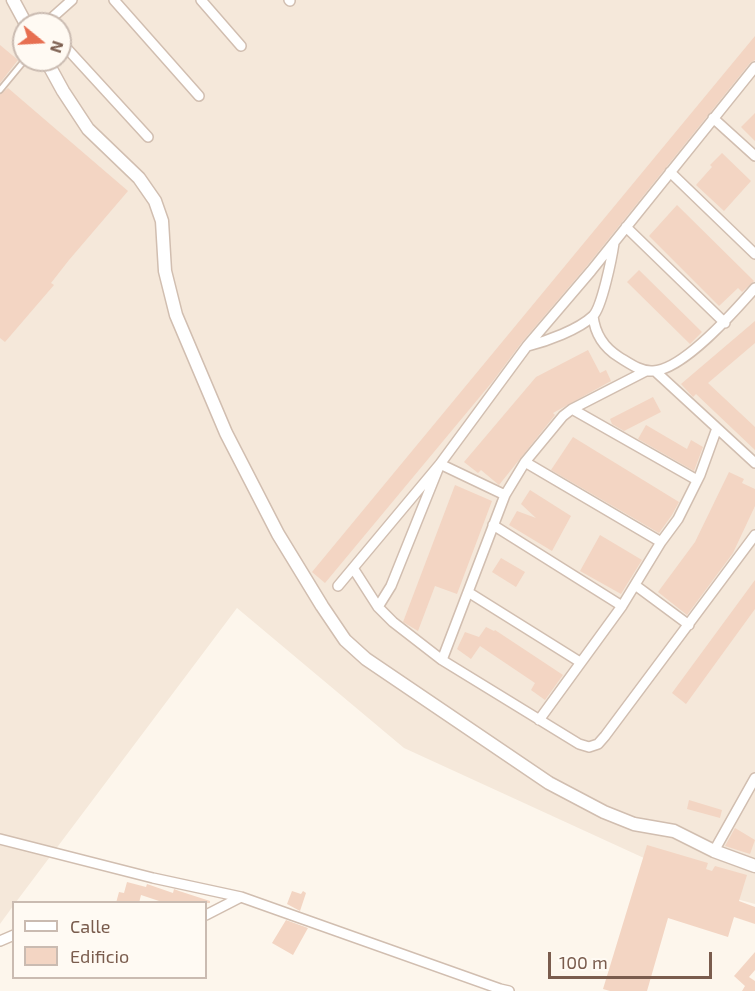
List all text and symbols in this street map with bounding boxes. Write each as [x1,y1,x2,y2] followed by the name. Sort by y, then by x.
[12,12,72,72] north arrow
[47,39,69,56] text: N
[12,901,207,979] legend
[70,915,111,937] text: Calle
[551,940,714,978] scale bar
[70,945,129,967] text: Edificio
[559,951,608,973] text: 100 m

